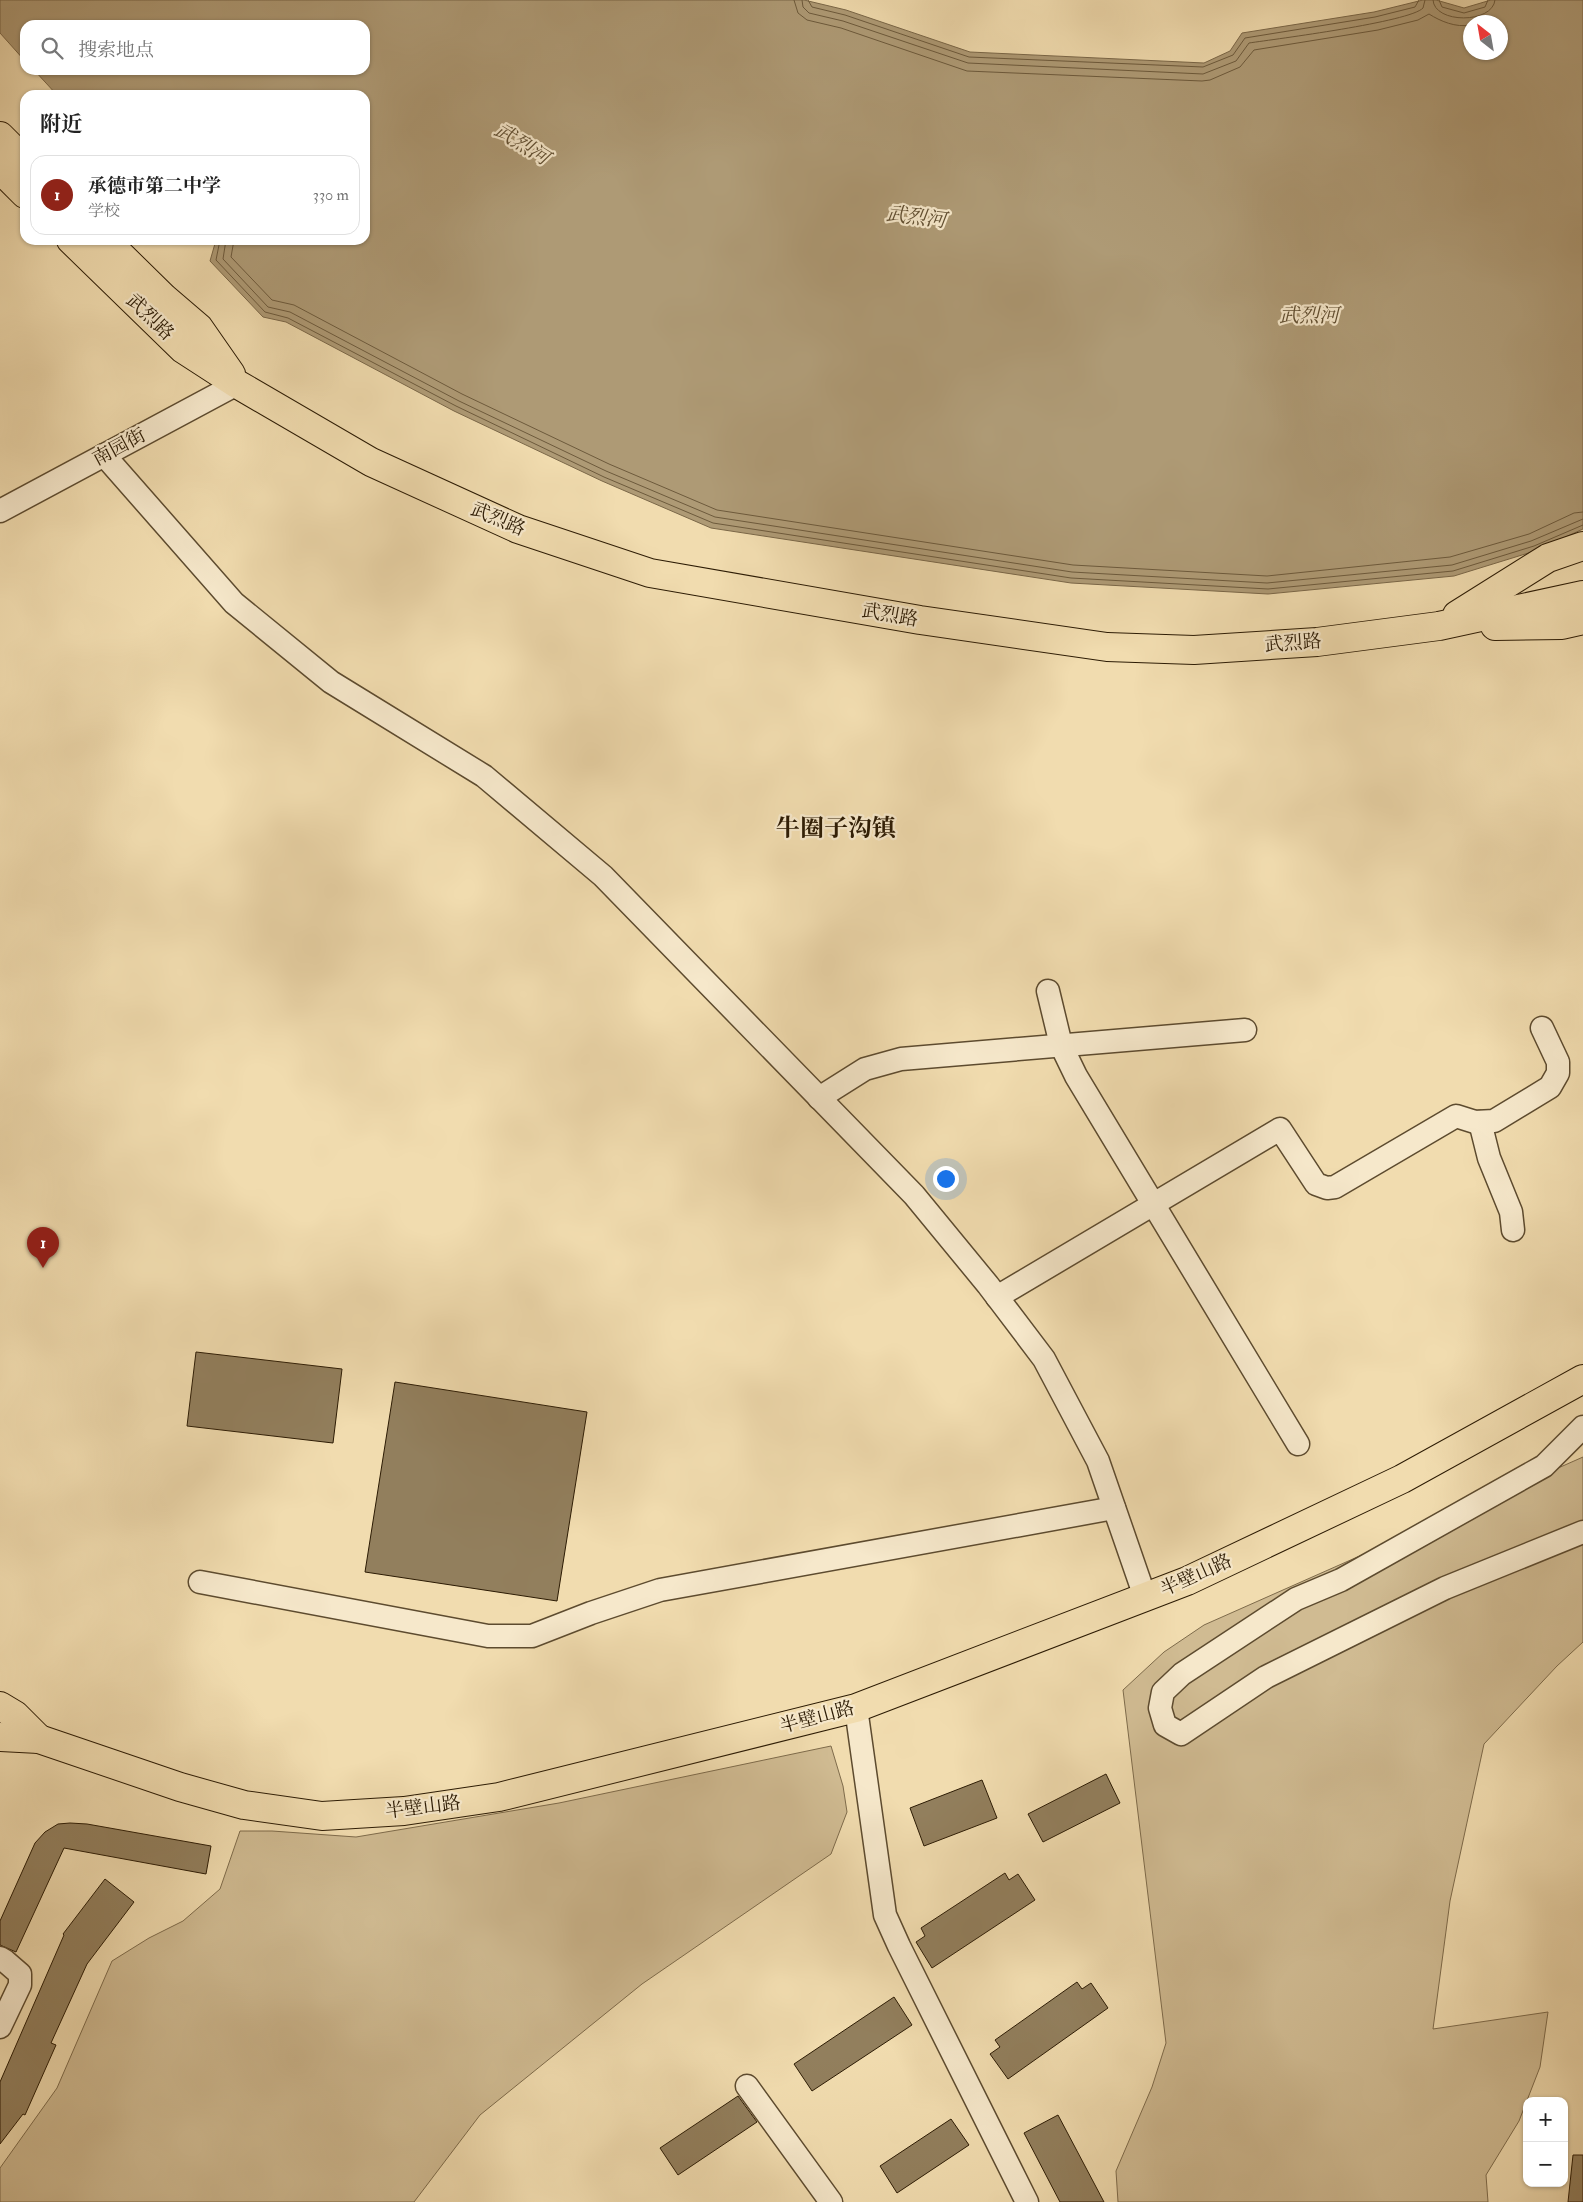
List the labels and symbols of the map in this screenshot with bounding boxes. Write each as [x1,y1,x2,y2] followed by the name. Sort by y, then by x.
[1463,15,1508,60] north arrow
[490,118,557,172] water label: 武烈河
[885,201,950,233] water label: 武烈河
[121,289,179,345] street label: 武烈路
[1279,303,1342,328] water label: 武烈河
[88,423,150,471] street label: 南园街
[467,497,529,541] street label: 武烈路
[860,598,920,632] street label: 武烈路
[1264,629,1322,657] street label: 武烈路
[776,813,896,844] district label: 牛圈子沟镇
[933,1166,959,1192] your location
[27,1227,59,1268] pin: 1
[1156,1549,1236,1601] street label: 半壁山路
[777,1696,857,1738] street label: 半壁山路
[384,1790,462,1824] street label: 半壁山路

